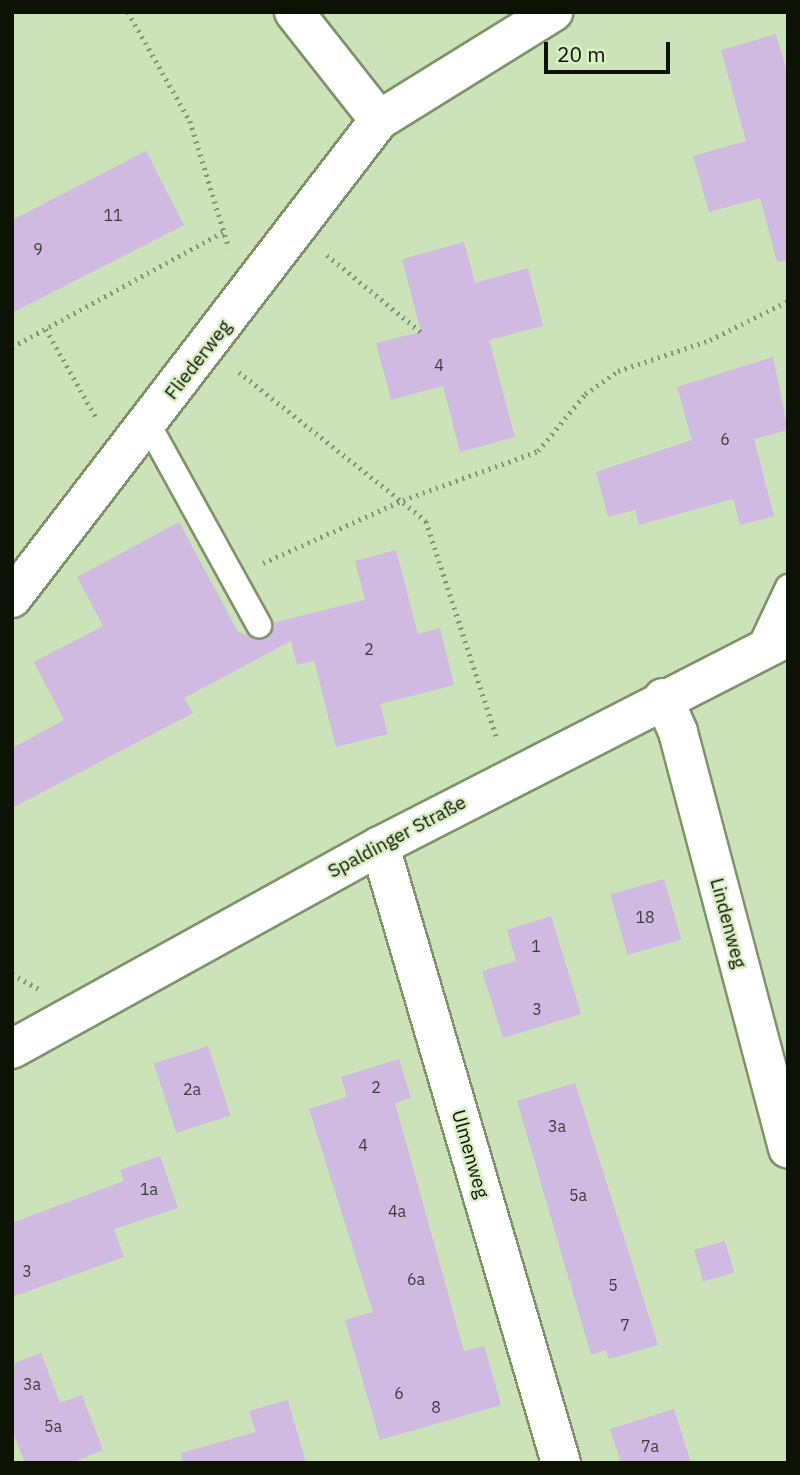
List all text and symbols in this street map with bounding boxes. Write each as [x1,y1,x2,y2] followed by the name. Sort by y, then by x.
[548,28,674,72] scale bar
[557,40,606,68] text: 20 m
[103,205,123,225] house number: 11
[33,239,43,259] house number: 9
[160,316,236,404] street label: Fliederweg
[434,355,444,375] house number: 4
[720,429,730,449] house number: 6
[364,639,374,659] house number: 2
[324,791,470,883] street label: Spaldinger Straße
[705,876,751,970] street label: Lindenweg
[635,907,655,927] house number: 18
[531,936,541,956] house number: 1
[532,999,542,1019] house number: 3
[371,1077,381,1097] house number: 2
[183,1079,201,1099] house number: 2a
[447,1107,493,1201] street label: Ulmenweg
[548,1116,566,1136] house number: 3a
[358,1135,368,1155] house number: 4
[140,1179,158,1199] house number: 1a
[569,1185,587,1205] house number: 5a
[388,1201,406,1221] house number: 4a
[22,1261,32,1281] house number: 3
[407,1269,425,1289] house number: 6a
[608,1275,618,1295] house number: 5
[620,1315,630,1335] house number: 7
[23,1374,41,1394] house number: 3a
[394,1383,404,1403] house number: 6
[431,1397,441,1417] house number: 8
[44,1416,62,1436] house number: 5a
[641,1436,659,1456] house number: 7a

